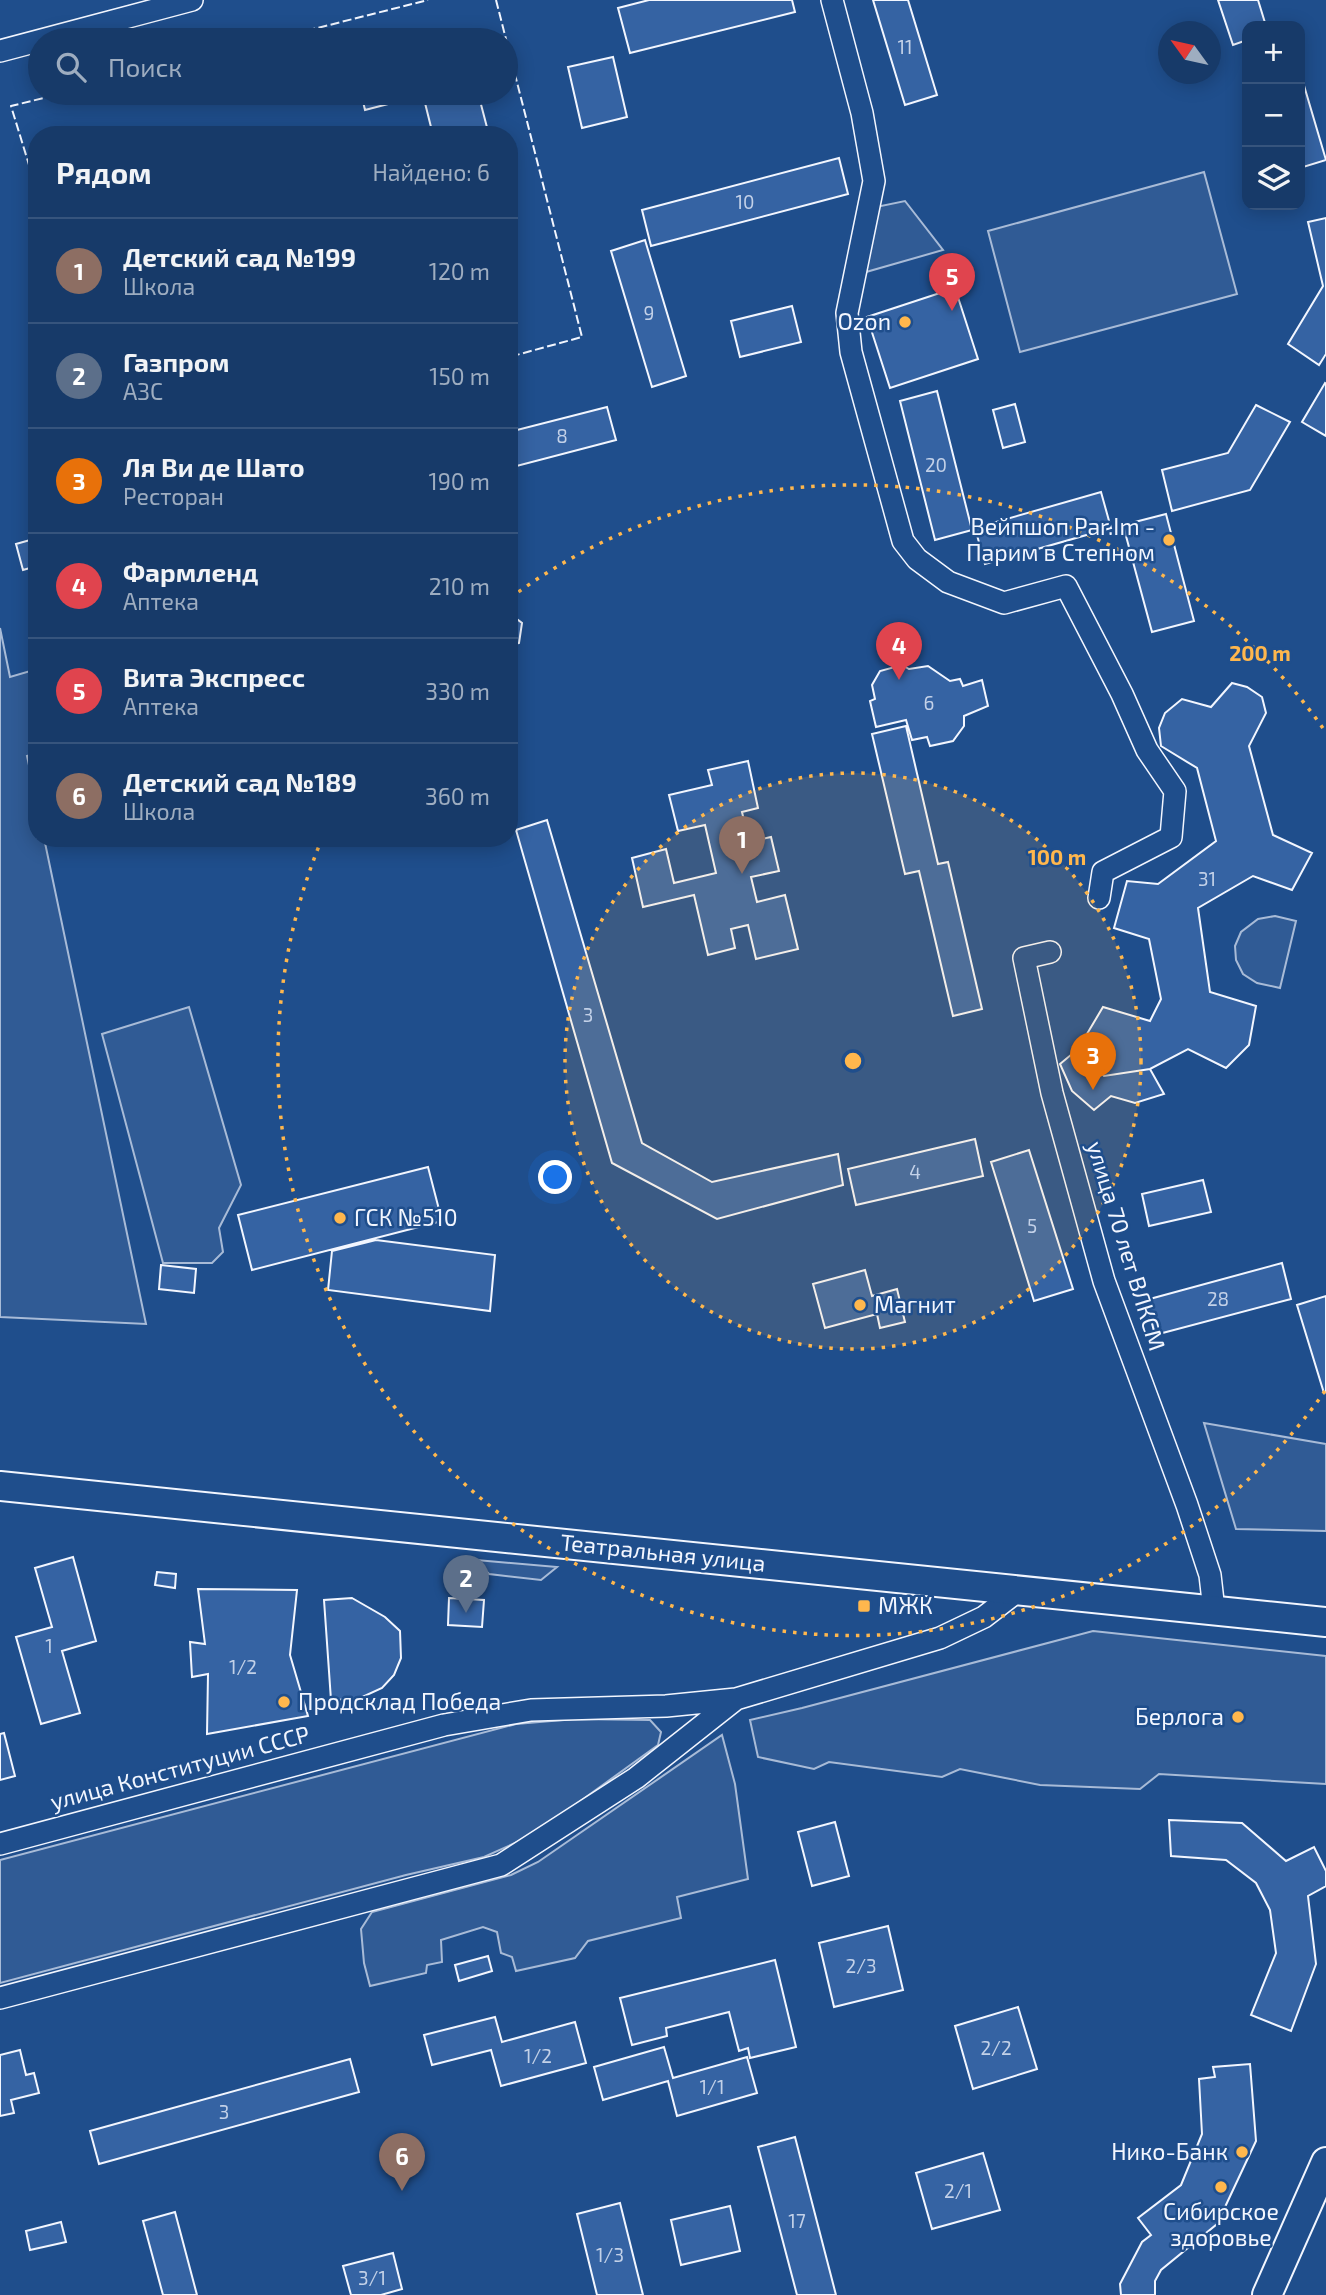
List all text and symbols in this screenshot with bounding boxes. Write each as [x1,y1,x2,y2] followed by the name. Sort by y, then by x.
[1158,21,1221,84] north arrow
[1242,21,1305,210] map controls
[1242,21,1305,84] button: +
[28,28,518,105] search box
[897,35,913,58] house number: 11
[52,48,90,86] icon: search
[108,51,182,82] text: Поиск
[1242,84,1305,147] button: −
[1242,147,1305,210] button: layers
[56,154,152,190] text: Рядом
[372,158,490,186] text: Найдено: 6
[735,190,755,213] house number: 10
[123,241,356,272] text: Детский сад №199
[929,253,975,311] pin: 5
[74,257,84,285] text: 1
[429,257,490,285] text: 120 m
[123,272,195,300] text: Школа
[644,301,654,324] house number: 9
[838,307,891,335] place label: Ozon
[897,314,913,330] marker: Ozon
[123,346,229,377] text: Газпром
[72,362,86,390] text: 2
[429,362,490,390] text: 150 m
[123,377,163,405] text: АЗС
[556,424,568,447] house number: 8
[123,451,305,482] text: Ля Ви де Шато
[925,453,947,476] house number: 20
[72,467,86,495] text: 3
[429,467,490,495] text: 190 m
[123,482,224,510] text: Ресторан
[966,512,1155,566] place label: Вейпшоп Par.Im - Парим в Степном
[1161,532,1177,548] marker: Вейпшоп Par.Im - Парим в Степном
[123,556,258,587] text: Фармленд
[72,572,86,600] text: 4
[429,572,490,600] text: 210 m
[123,587,199,615] text: Аптека
[876,622,922,680] pin: 4
[1229,640,1291,665] text: 200 m
[123,661,305,692] text: Вита Экспресс
[73,677,85,705] text: 5
[425,677,490,705] text: 330 m
[924,691,934,714] house number: 6
[123,692,199,720] text: Аптека
[123,766,357,797] text: Детский сад №189
[72,782,86,810] text: 6
[425,782,490,810] text: 360 m
[123,797,195,825] text: Школа
[719,816,765,874] pin: 1
[1028,844,1086,869] text: 100 m
[1198,867,1216,890] house number: 31
[583,1003,593,1026] house number: 3
[1070,1032,1116,1090] pin: 3
[841,1049,865,1073] centre of rings
[1081,1138,1172,1354] street label: улица 70 лет ВЛКСМ
[538,1160,572,1194] your location
[909,1160,921,1183] house number: 4
[354,1203,458,1231] place label: ГСК №510
[332,1210,348,1226] marker: ГСК №510
[1027,1214,1037,1237] house number: 5
[1207,1287,1229,1310] house number: 28
[874,1290,956,1318] place label: Магнит
[852,1297,868,1313] marker: Магнит
[559,1527,767,1578] street label: Театральная улица
[443,1555,489,1613] pin: 2
[878,1591,933,1619] place label: МЖК
[856,1598,872,1614] marker: МЖК
[45,1634,53,1657] house number: 1
[229,1655,257,1678] house number: 1/2
[298,1687,501,1715] place label: Продсклад Победа
[276,1694,292,1710] marker: Продсклад Победа
[1135,1702,1224,1730] place label: Берлога
[1230,1709,1246,1725] marker: Берлога
[47,1719,313,1816] street label: улица Конституции СССР
[845,1954,877,1977] house number: 2/3
[980,2036,1012,2059] house number: 2/2
[524,2044,552,2067] house number: 1/2
[700,2075,724,2098] house number: 1/1
[219,2100,229,2123] house number: 3
[379,2133,425,2191] pin: 6
[1111,2137,1228,2165] place label: Нико-Банк
[1234,2144,1250,2160] marker: Нико-Банк
[944,2179,972,2202] house number: 2/1
[1213,2179,1229,2195] marker: Сибирское здоровье
[1163,2197,1279,2251] place label: Сибирское здоровье
[788,2209,806,2232] house number: 17
[596,2243,624,2266] house number: 1/3
[358,2266,386,2289] house number: 3/1

